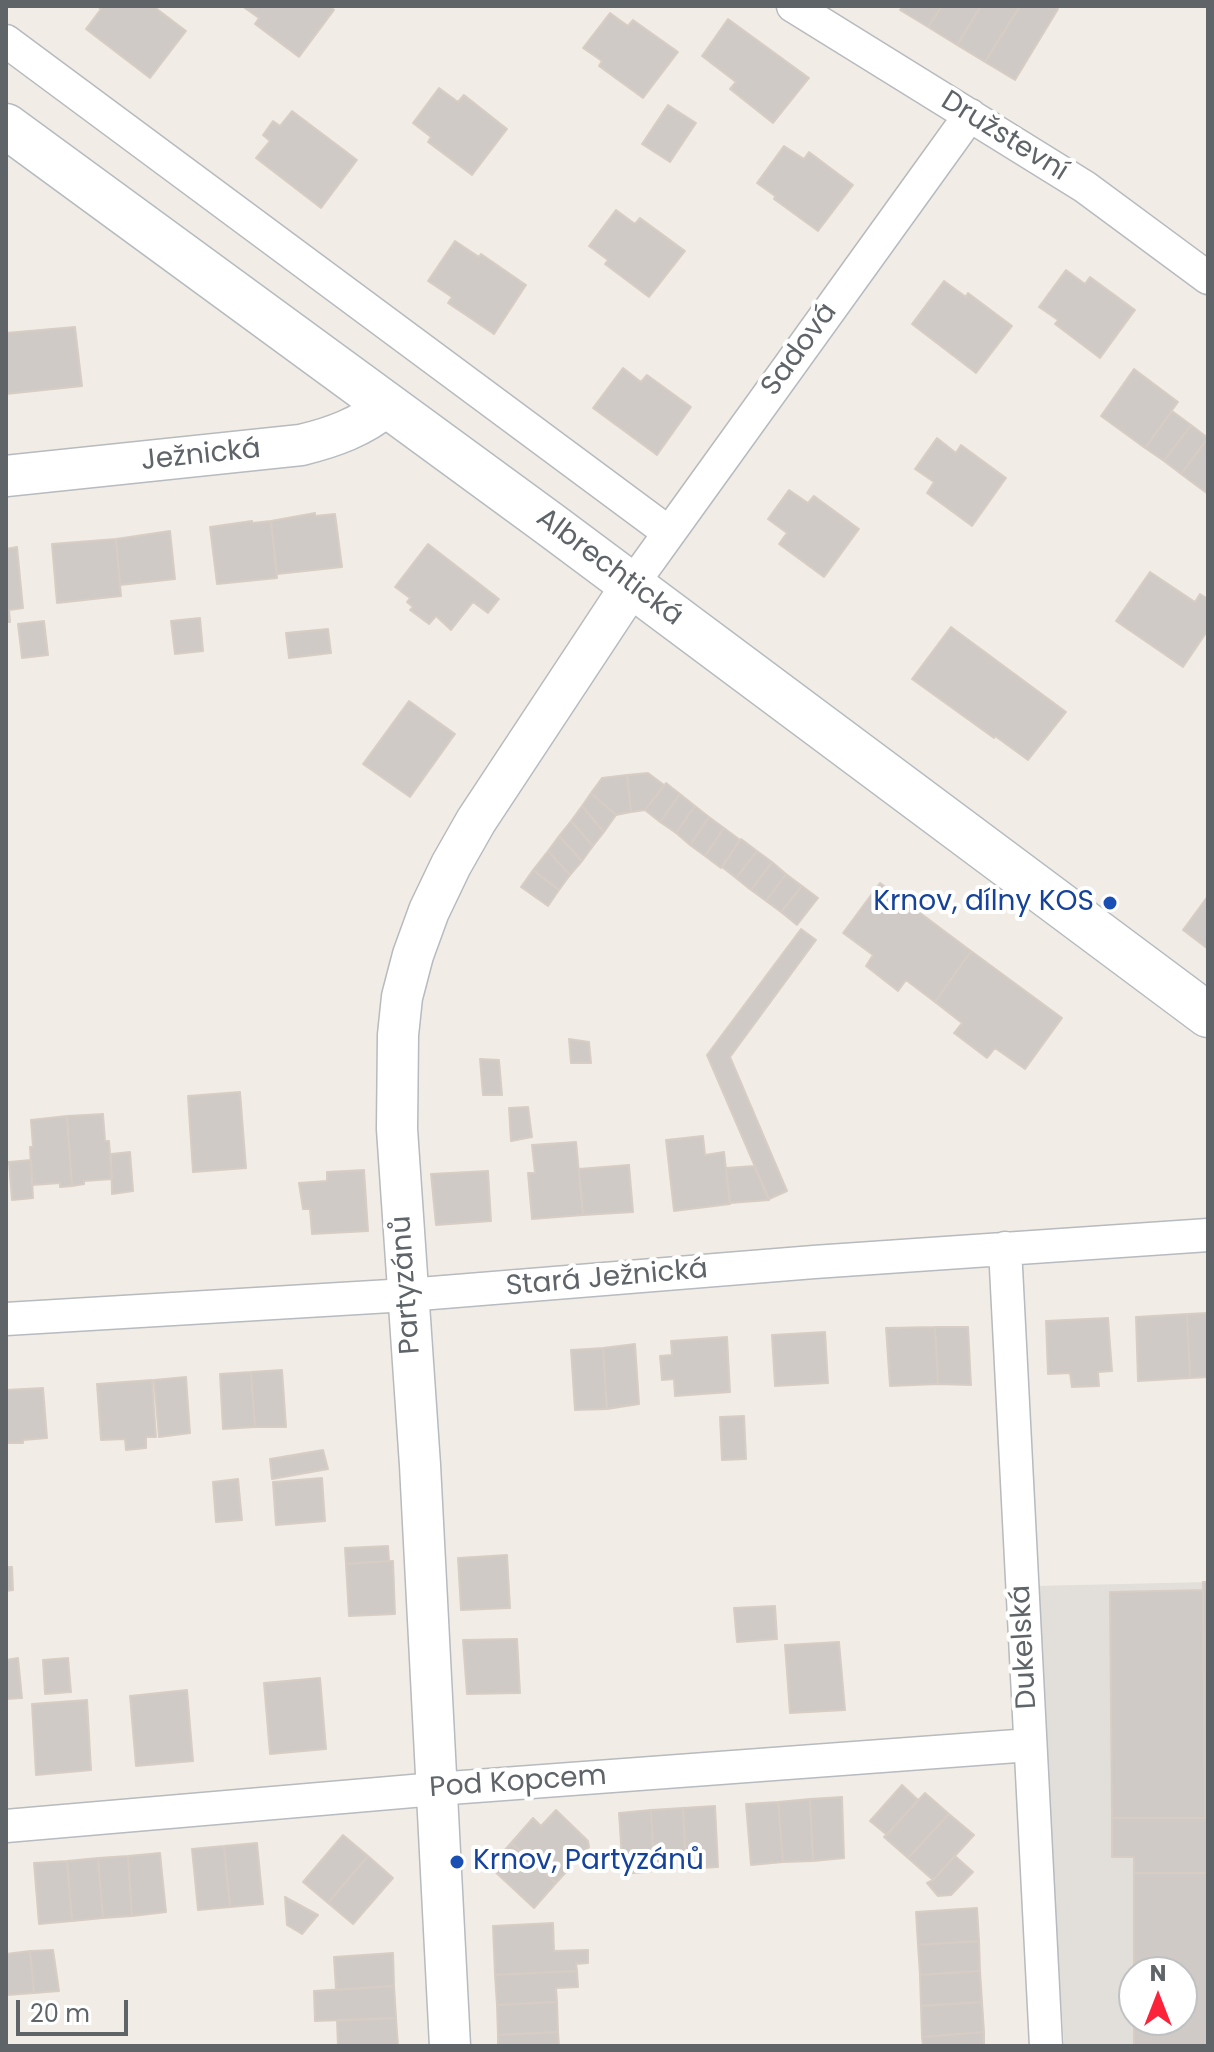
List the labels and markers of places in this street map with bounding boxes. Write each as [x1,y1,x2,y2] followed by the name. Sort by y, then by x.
[873,886,1094,920] place label: Krnov, dílny KOS
[1101,894,1119,912] marker: Krnov, dílny KOS
[473,1845,704,1879] place label: Krnov, Partyzánů
[448,1853,466,1871] marker: Krnov, Partyzánů

